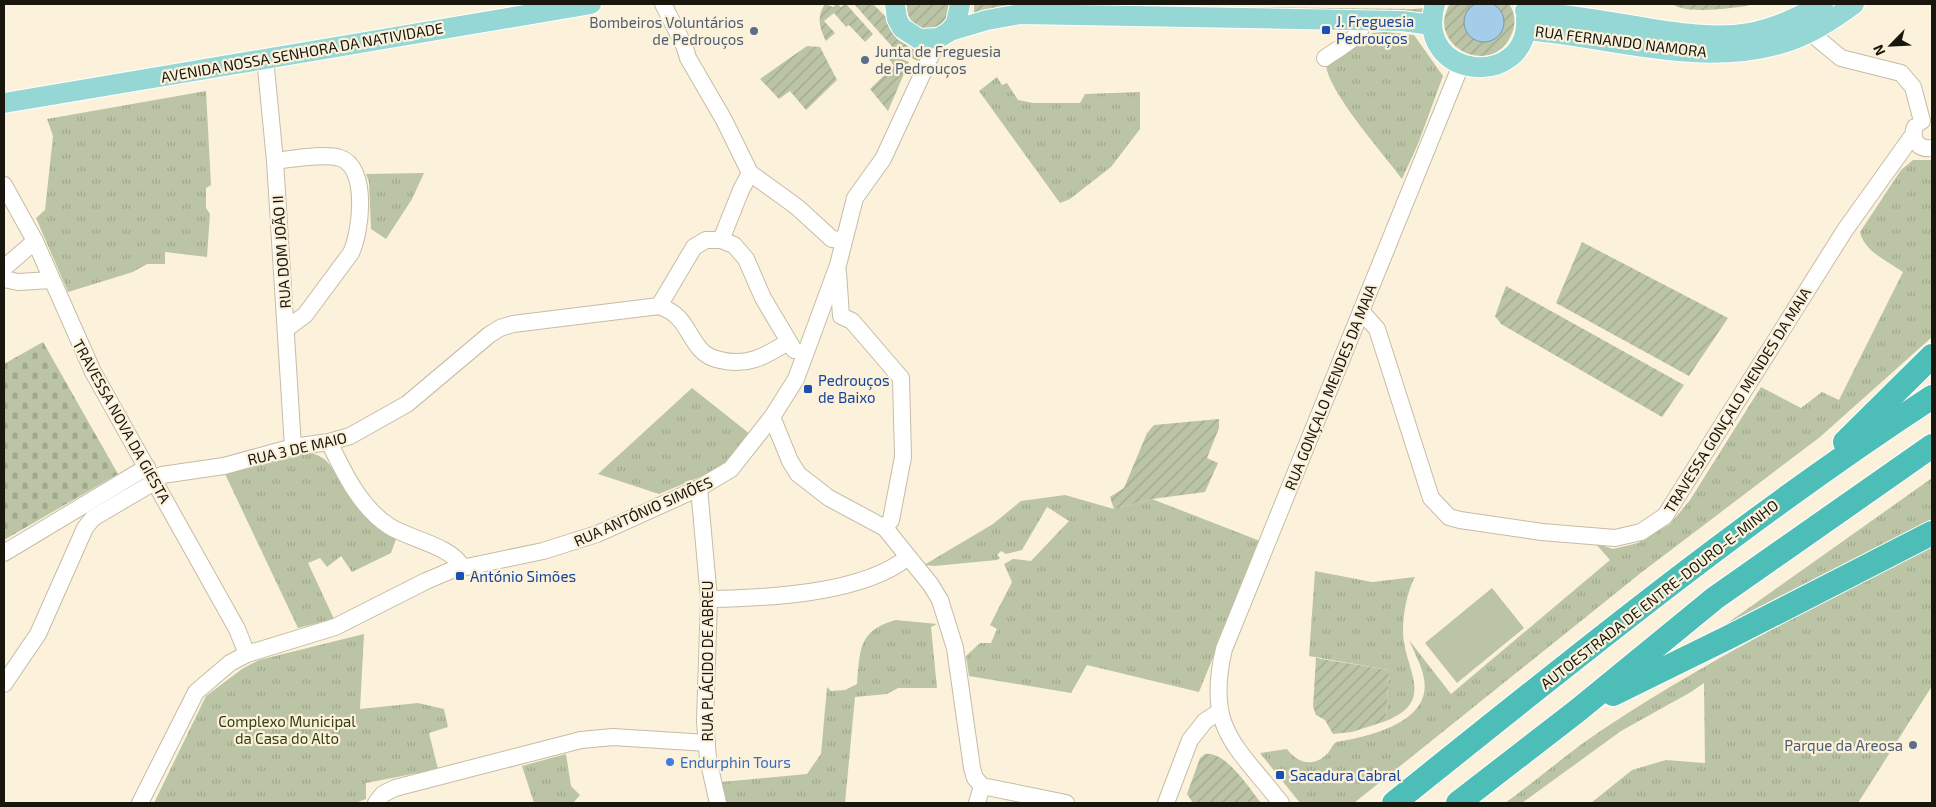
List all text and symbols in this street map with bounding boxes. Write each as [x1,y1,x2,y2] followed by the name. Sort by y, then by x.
[1336,12,1414,48] place label: J. Freguesia Pedrouços
[589,13,744,49] place label: Bombeiros Voluntários de Pedrouços
[159,18,445,86] street label: AVENIDA NOSSA SENHORA DA NATIVIDADE
[1866,20,1916,70] north arrow
[1534,22,1708,61] street label: RUA FERNANDO NAMORA
[1320,24,1332,36] marker: J. Freguesia Pedrouços
[748,25,760,37] marker: Bombeiros Voluntários de Pedrouços
[875,42,1001,78] place label: Junta de Freguesia de Pedrouços
[1869,42,1888,59] text: N
[859,54,871,66] marker: Junta de Freguesia de Pedrouços
[268,195,294,309] street label: RUA DOM JOÃO II
[1280,281,1381,493] street label: RUA GONÇALO MENDES DA MAIA
[1660,283,1815,517] street label: TRAVESSA GONÇALO MENDES DA MAIA
[69,336,175,507] street label: TRAVESSA NOVA DA GIESTA
[818,371,890,406] place label: Pedrouços de Baixo
[802,383,814,395] marker: Pedrouços de Baixo
[246,428,348,468] street label: RUA 3 DE MAIO
[571,472,715,550] street label: RUA ANTÓNIO SIMÕES
[1537,496,1781,692] street label: AUTOESTRADA DE ENTRE-DOURO-E-MINHO
[470,567,576,585] place label: António Simões
[454,570,466,582] marker: António Simões
[698,581,716,741] street label: RUA PLÁCIDO DE ABREU
[218,712,356,747] park label: Complexo Municipal da Casa do Alto
[1784,736,1903,754] place label: Parque da Areosa
[1907,739,1919,751] marker: Parque da Areosa
[680,753,791,771] place label: Endurphin Tours
[664,756,676,768] marker: Endurphin Tours
[1290,766,1402,784] place label: Sacadura Cabral
[1274,769,1286,781] marker: Sacadura Cabral

